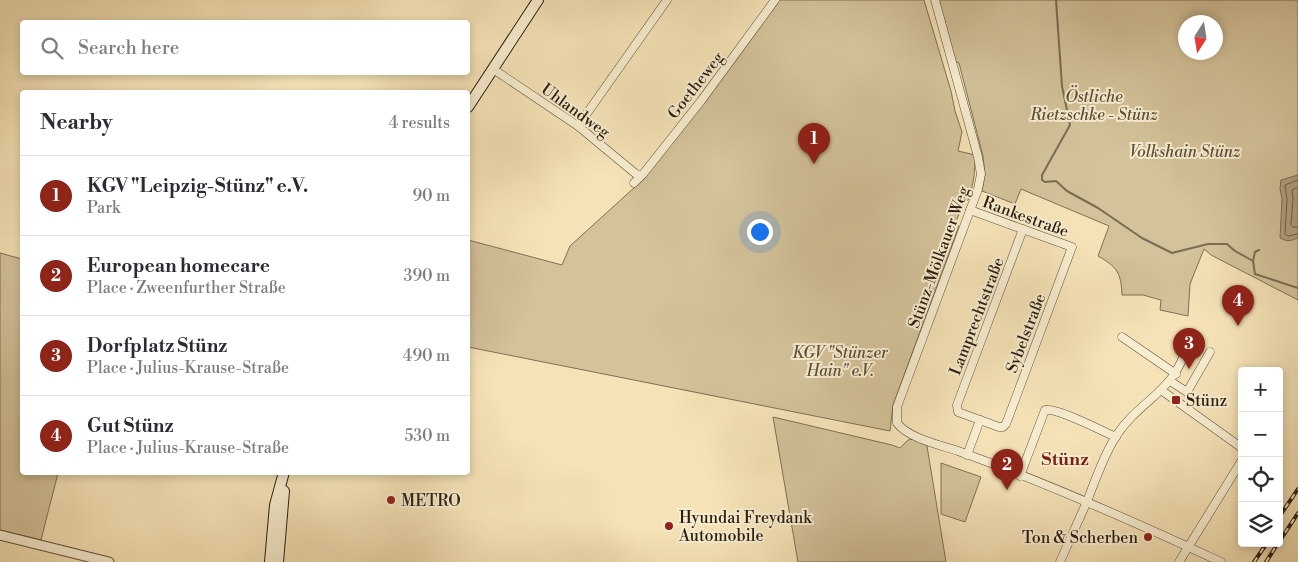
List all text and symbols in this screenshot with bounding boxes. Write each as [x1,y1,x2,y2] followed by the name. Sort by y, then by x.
[1178,15,1223,60] north arrow
[20,20,470,75] search box
[38,34,66,62] icon: search
[78,36,179,60] text: Search here
[663,48,729,123] street label: Goetheweg
[537,79,614,143] street label: Uhlandweg
[1029,85,1158,125] park label: Östliche Rietzschke - Stünz
[40,110,113,136] text: Nearby
[389,113,450,133] text: 4 results
[798,123,830,164] pin: 1
[1130,142,1241,162] park label: Volkshain Stünz
[87,174,308,198] text: KGV "Leipzig-Stünz" e.V.
[904,183,974,331] street label: Stünz-Mölkauer Weg
[52,186,60,206] text: 1
[412,186,450,206] text: 90 m
[980,192,1071,242] street label: Rankestraße
[87,198,120,218] text: Park
[747,219,773,245] your location
[87,254,270,278] text: European homecare
[945,255,1009,378] street label: Lamprechtstraße
[51,266,61,286] text: 2
[404,266,450,286] text: 390 m
[87,278,286,298] text: Place · Zweenfurther Straße
[1222,285,1254,326] pin: 4
[1002,291,1050,376] street label: Sybelstraße
[1173,328,1205,369] pin: 3
[87,334,227,358] text: Dorfplatz Stünz
[792,343,889,381] park label: KGV "Stünzer Hain" e.V.
[51,346,61,366] text: 3
[403,346,450,366] text: 490 m
[87,358,289,378] text: Place · Julius-Krause-Straße
[1238,367,1283,547] map controls
[1238,367,1283,412] button: +
[1186,391,1227,411] place label: Stünz
[1170,394,1182,406] marker: Stünz
[1238,412,1283,457] button: −
[87,414,174,438] text: Gut Stünz
[51,426,61,446] text: 4
[404,426,450,446] text: 530 m
[87,438,289,458] text: Place · Julius-Krause-Straße
[1041,448,1089,471] district label: Stünz
[991,449,1023,490] pin: 2
[1238,457,1283,502] button: locate
[401,491,461,511] place label: METRO
[385,494,397,506] marker: METRO
[1238,502,1283,547] button: layers
[678,508,813,546] place label: Hyundai Freydank Automobile
[663,520,675,532] marker: Hyundai Freydank Automobile
[1022,528,1138,548] place label: Ton & Scherben
[1142,531,1154,543] marker: Ton & Scherben

